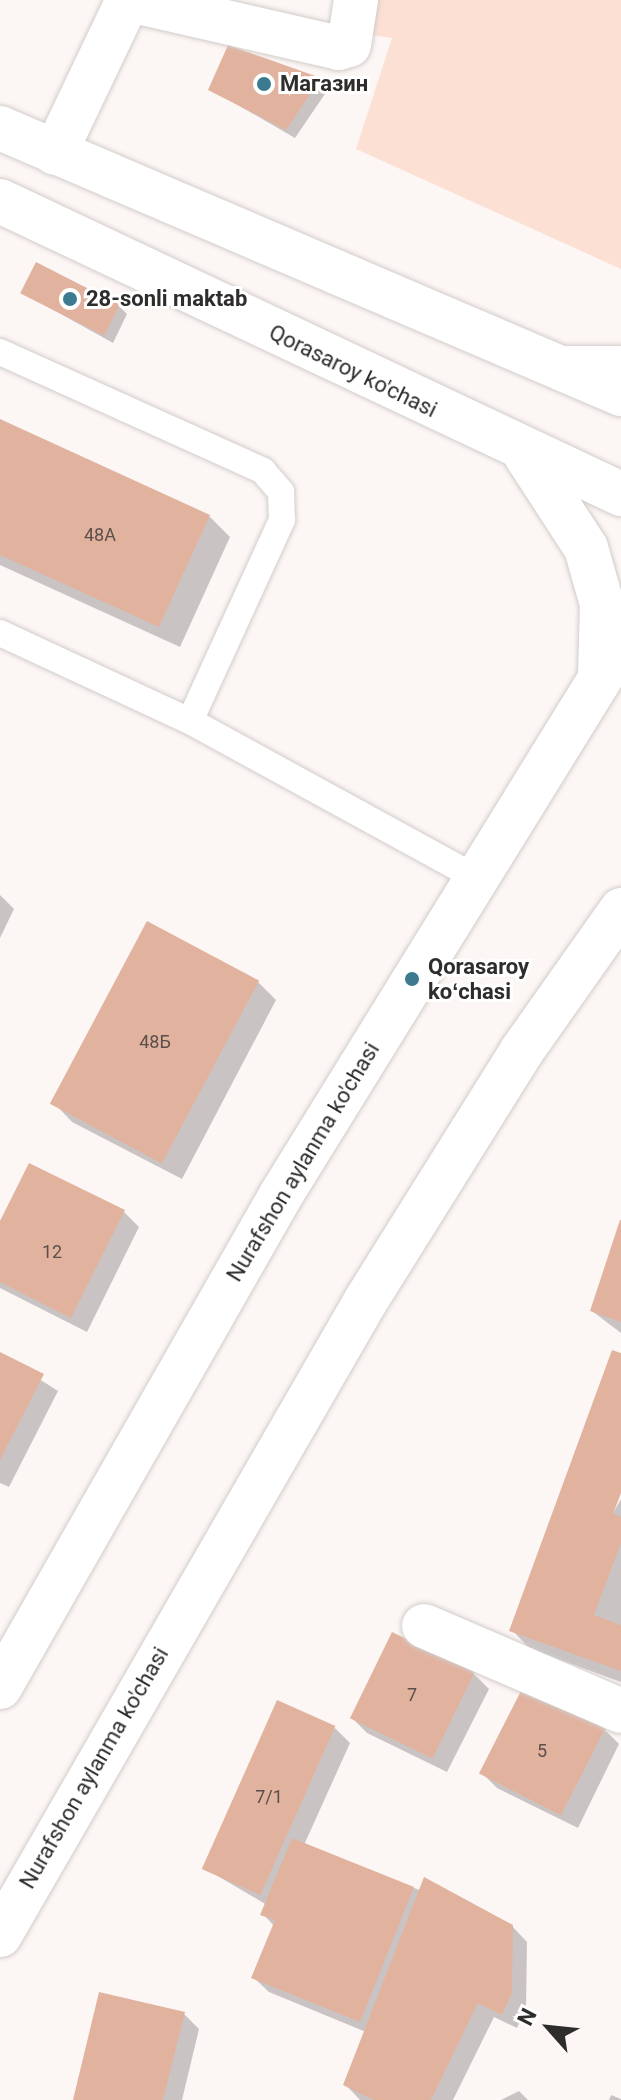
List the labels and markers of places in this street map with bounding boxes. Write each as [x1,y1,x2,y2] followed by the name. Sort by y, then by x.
[280,71,368,97] place label: Магазин
[255,75,273,93] marker: Магазин
[86,286,247,312] place label: 28-sonli maktab
[61,290,79,308] marker: 28-sonli maktab
[428,953,529,1004] place label: Qorasaroy koʻchasi
[403,970,421,988] marker: Qorasaroy koʻchasi

